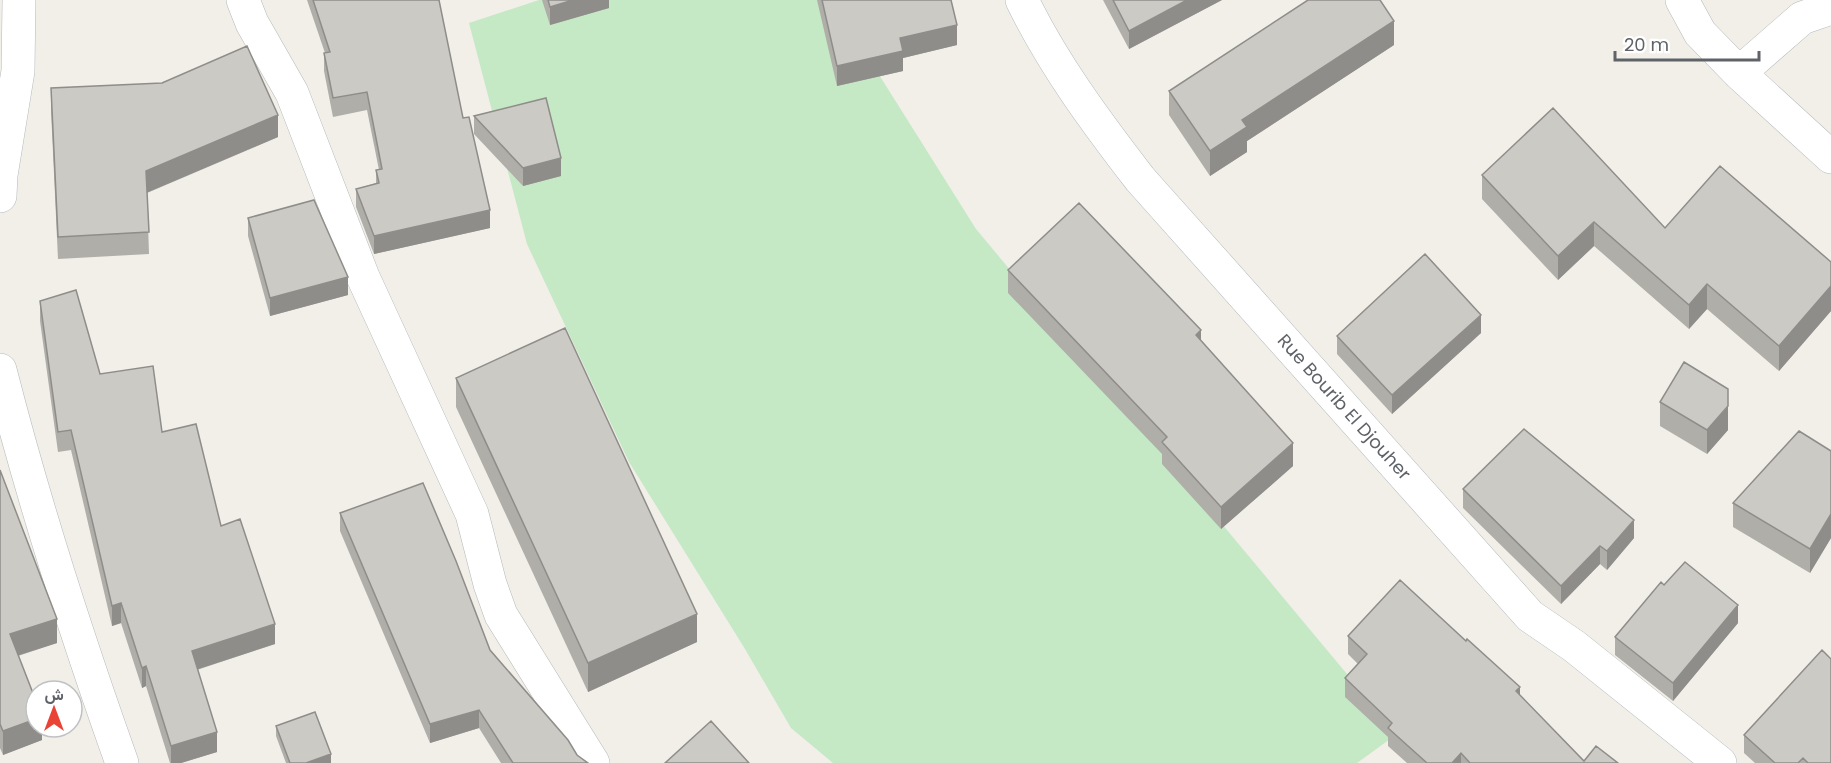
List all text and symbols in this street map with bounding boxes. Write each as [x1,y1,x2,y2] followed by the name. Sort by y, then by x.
[1615,24,1759,62] scale bar
[1624,32,1669,57] text: 20 m
[1272,328,1417,485] street label: Rue Bourib El Djouher
[24,679,84,739] north arrow
[44,683,64,706] text: ش

